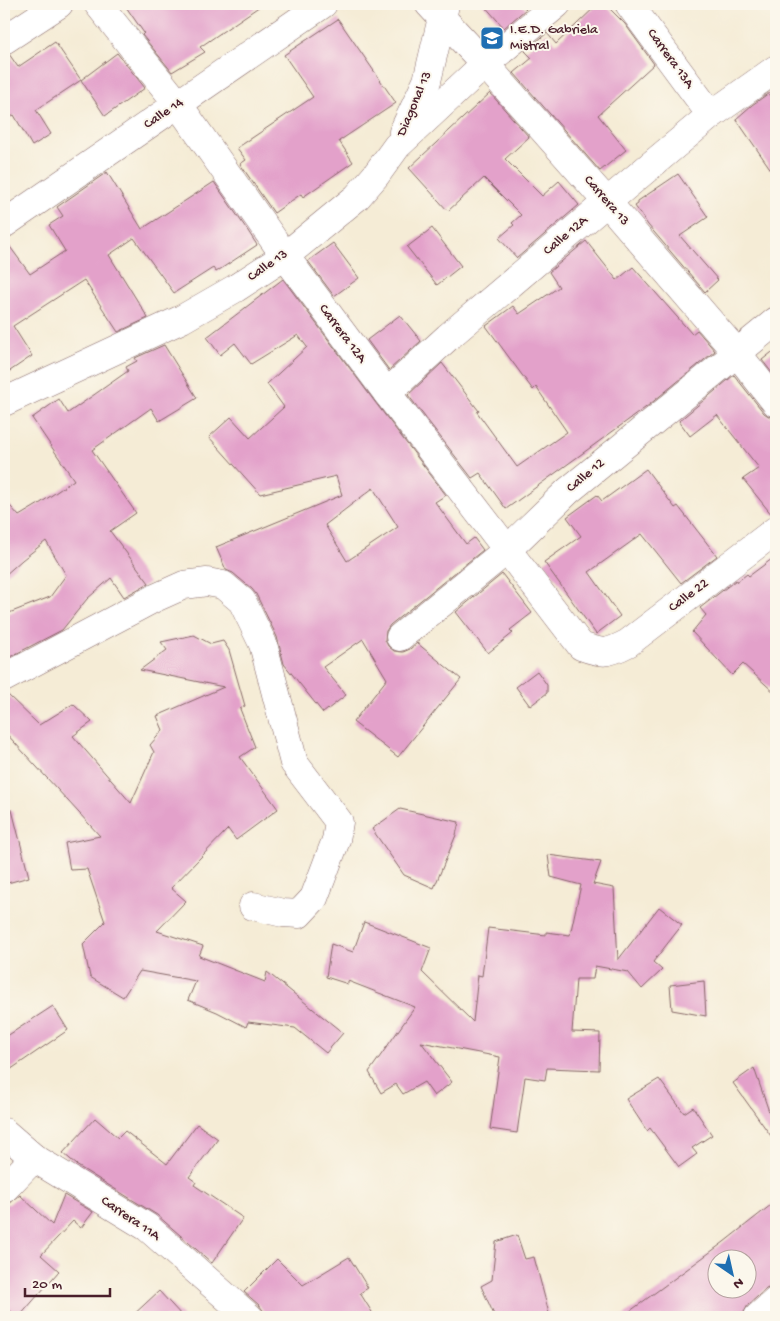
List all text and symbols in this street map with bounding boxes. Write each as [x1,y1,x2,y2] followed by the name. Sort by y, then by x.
[510,22,599,55] place label: I.E.D. Gabriela Mistral
[479,25,505,51] school or university icon: I.E.D. Gabriela Mistral
[643,26,698,93] street label: Carrera 13A
[393,69,436,140] street label: Diagonal 13
[141,94,187,133] street label: Calle 14
[579,172,633,230] street label: Carrera 13
[540,212,592,259] street label: Calle 12A
[245,246,291,286] street label: Calle 13
[314,301,370,367] street label: Carrera 12A
[563,455,609,497] street label: Calle 12
[666,575,713,617] street label: Calle 22
[97,1193,164,1246] street label: Carrera 11A
[708,1248,758,1298] north arrow
[25,1266,110,1298] scale bar
[729,1273,746,1292] text: N
[32,1276,62,1294] text: 20 m

